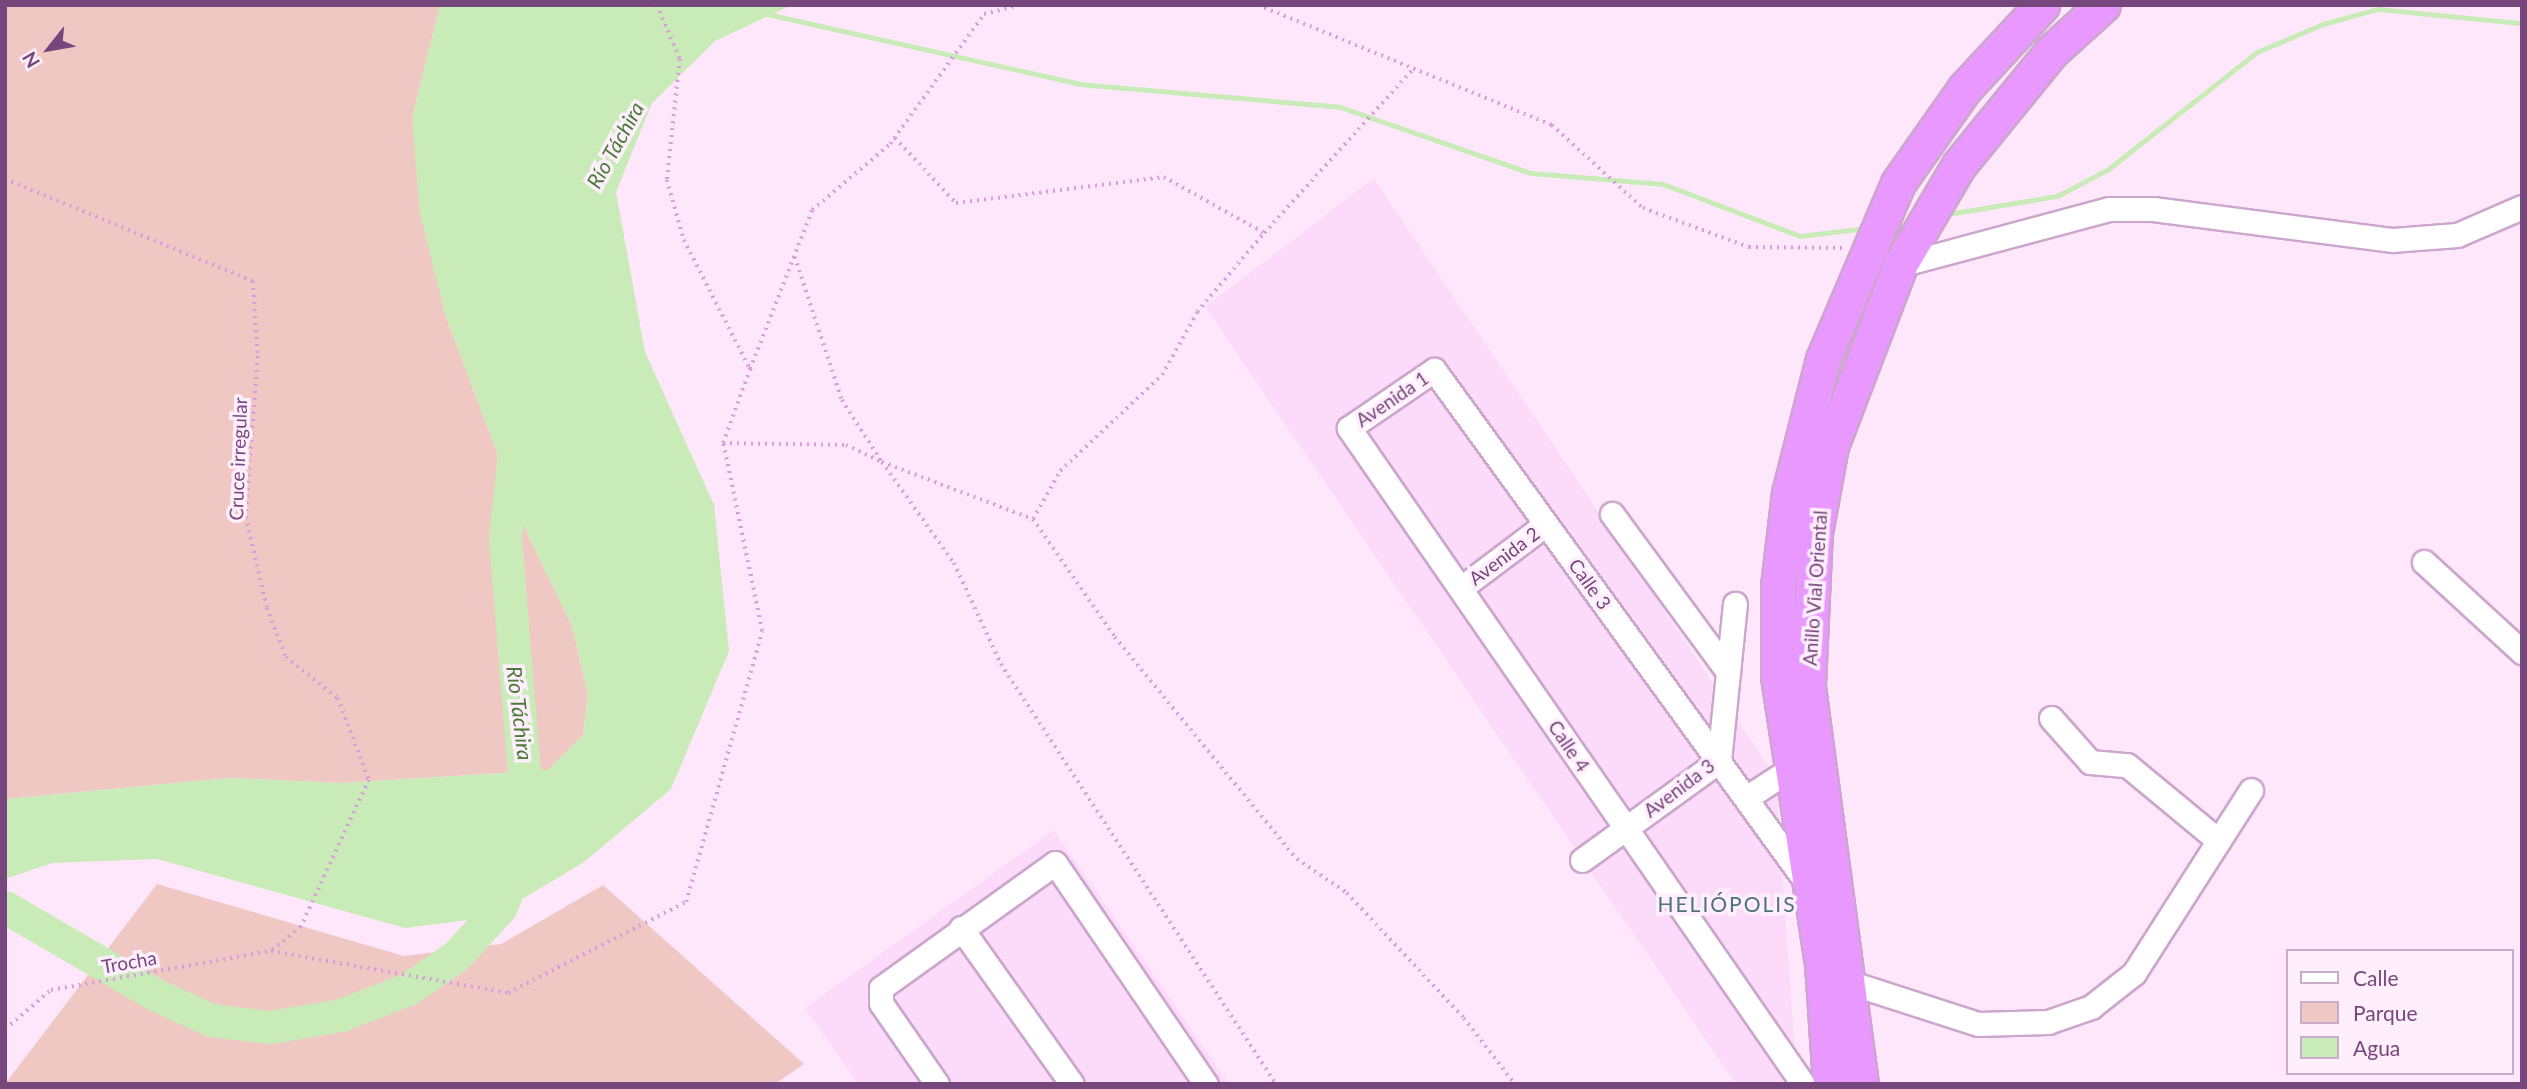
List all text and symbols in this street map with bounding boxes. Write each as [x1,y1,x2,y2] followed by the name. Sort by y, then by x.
[14,14,84,84] north arrow
[17,48,44,72] text: N
[581,97,649,193] water label: Río Táchira
[1351,366,1433,432] street label: Avenida 1
[224,397,252,521] street label: Cruce irregular
[1798,509,1832,667] street label: Anillo Vial Oriental
[1464,522,1544,590] street label: Avenida 2
[1564,554,1616,614] street label: Calle 3
[502,664,538,762] water label: Río Táchira
[1544,716,1594,776] street label: Calle 4
[1639,754,1719,822] street label: Avenida 3
[1659,891,1795,917] district label: HELIÓPOLIS
[100,946,158,978] street label: Trocha
[2286,949,2513,1075] legend
[2353,965,2398,990] text: Calle
[2353,1000,2418,1025] text: Parque
[2353,1035,2400,1060] text: Agua

